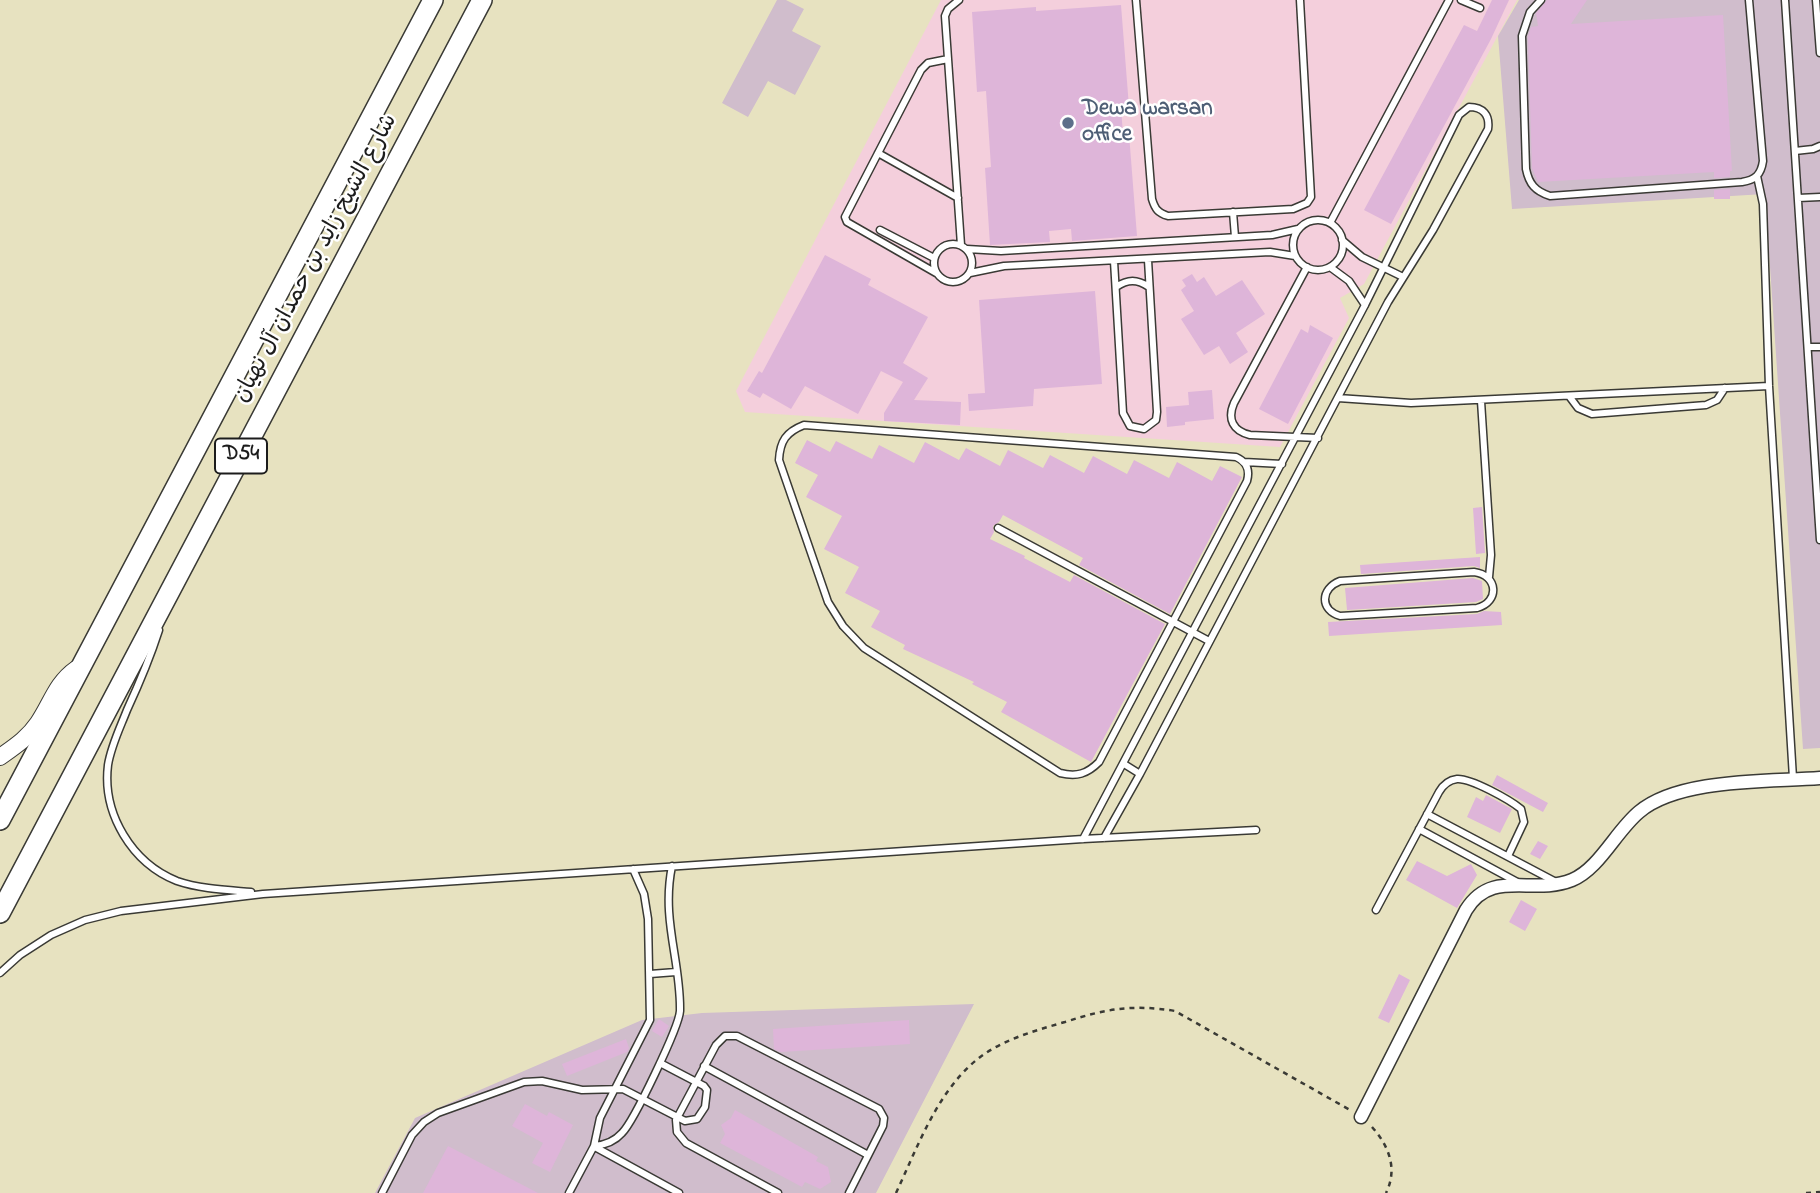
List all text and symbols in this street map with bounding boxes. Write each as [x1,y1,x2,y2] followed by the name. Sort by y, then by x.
[1082,96,1213,150] place label: Dewa warsan office
[229,110,405,408] street label: شارع الشيخ زايد بن حمدان آل نهيان
[1060,115,1076,131] marker: Dewa warsan office
[215,438,267,474] road number: D54

